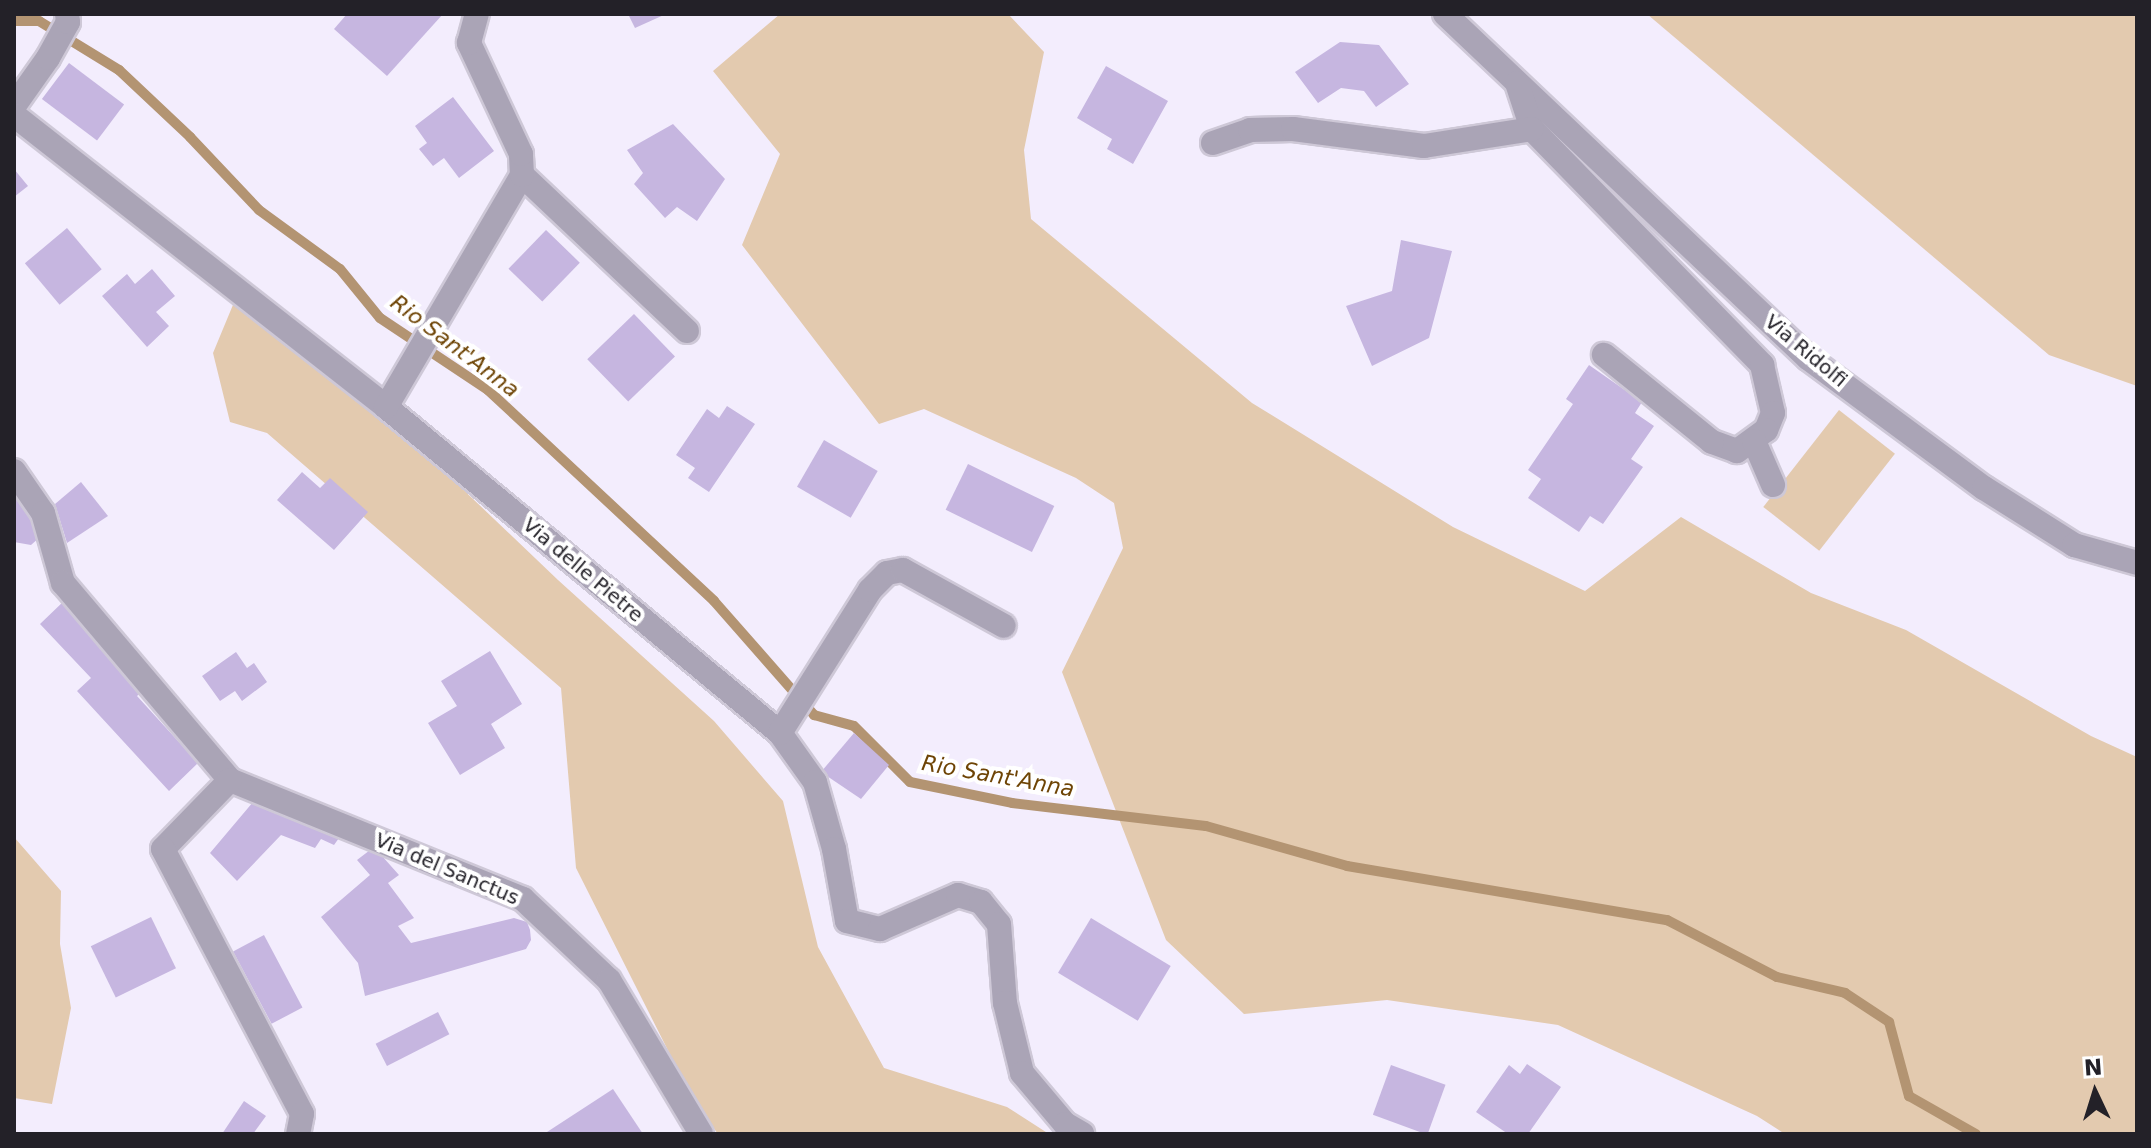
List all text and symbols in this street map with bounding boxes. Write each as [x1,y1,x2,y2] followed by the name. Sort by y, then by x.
[385,289,525,403] water label: Rio Sant'Anna
[1760,310,1852,392] street label: Via Ridolfi
[518,513,648,627] street label: Via delle Pietre
[920,750,1076,802] water label: Rio Sant'Anna
[371,828,523,910] street label: Via del Sanctus
[2055,1052,2135,1132] north arrow
[2083,1054,2103,1081] text: N

